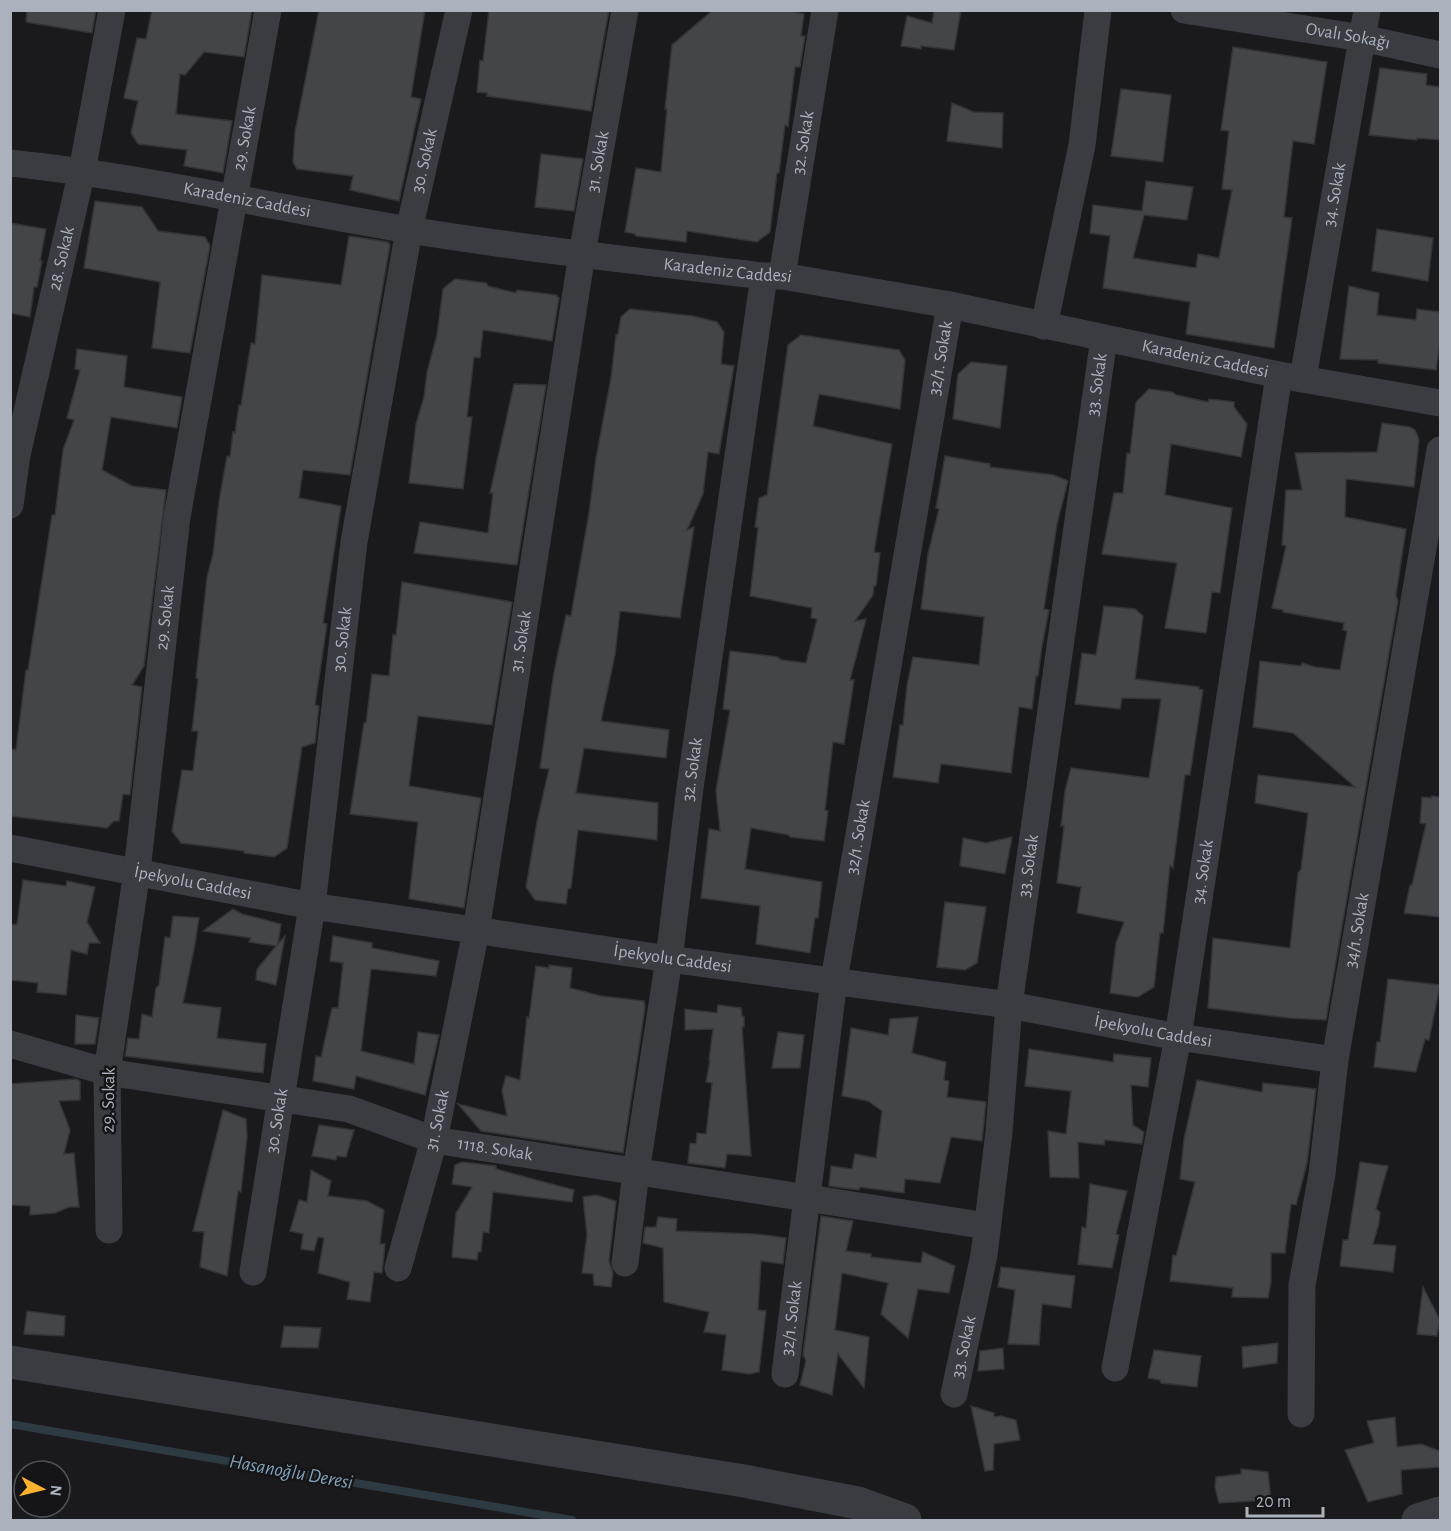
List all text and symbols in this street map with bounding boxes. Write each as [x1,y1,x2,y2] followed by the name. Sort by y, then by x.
[1305,20,1392,53] street label: Ovalı Sokağı
[230,104,260,172] street label: 29. Sokak
[790,109,818,176] street label: 32. Sokak
[409,126,441,195] street label: 30. Sokak
[584,129,613,194] street label: 31. Sokak
[1320,161,1349,228] street label: 34. Sokak
[182,180,312,221] street label: Karadeniz Caddesi
[46,224,78,292] street label: 28. Sokak
[662,255,793,287] street label: Karadeniz Caddesi
[926,319,956,397] street label: 32/1. Sokak
[1140,337,1270,382] street label: Karadeniz Caddesi
[1084,351,1111,417] street label: 33. Sokak
[153,584,178,651] street label: 29. Sokak
[330,605,356,673] street label: 30. Sokak
[508,609,535,674] street label: 31. Sokak
[679,736,706,803] street label: 32. Sokak
[843,798,874,876] street label: 32/1. Sokak
[1015,833,1042,899] street label: 33. Sokak
[1189,838,1217,905] street label: 34. Sokak
[132,861,253,903] street label: İpekyolu Caddesi
[1342,891,1373,969] street label: 34/1. Sokak
[612,940,733,976] street label: İpekyolu Caddesi
[1093,1010,1213,1051] street label: İpekyolu Caddesi
[99,1067,119,1133] street label: 29. Sokak
[263,1086,292,1155] street label: 30. Sokak
[422,1087,453,1153] street label: 31. Sokak
[456,1135,535,1164] street label: 1118. Sokak
[778,1279,806,1357] street label: 32/1. Sokak
[949,1313,980,1380] street label: 33. Sokak
[228,1451,354,1493] water label: Hasanoğlu Deresi
[12,1459,72,1519] north arrow
[1247,1480,1324,1518] scale bar
[47,1484,65,1497] text: N
[1256,1493,1291,1511] text: 20 m

